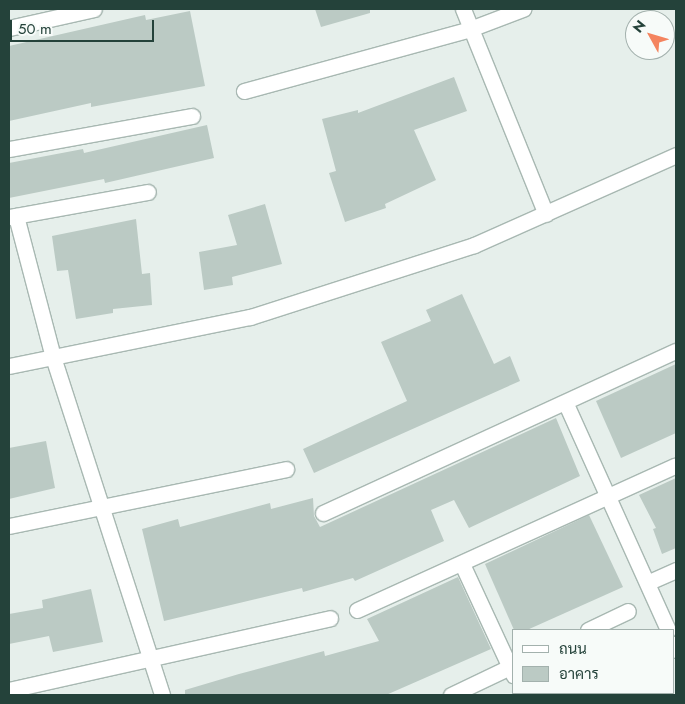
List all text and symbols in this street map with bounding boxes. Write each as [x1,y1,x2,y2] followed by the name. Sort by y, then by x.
[12,10,156,42] scale bar
[625,10,675,60] north arrow
[628,16,650,37] text: N
[18,18,52,40] text: 50 m
[512,629,675,694] legend
[559,638,587,660] text: ถนน
[559,663,599,685] text: อาคาร

